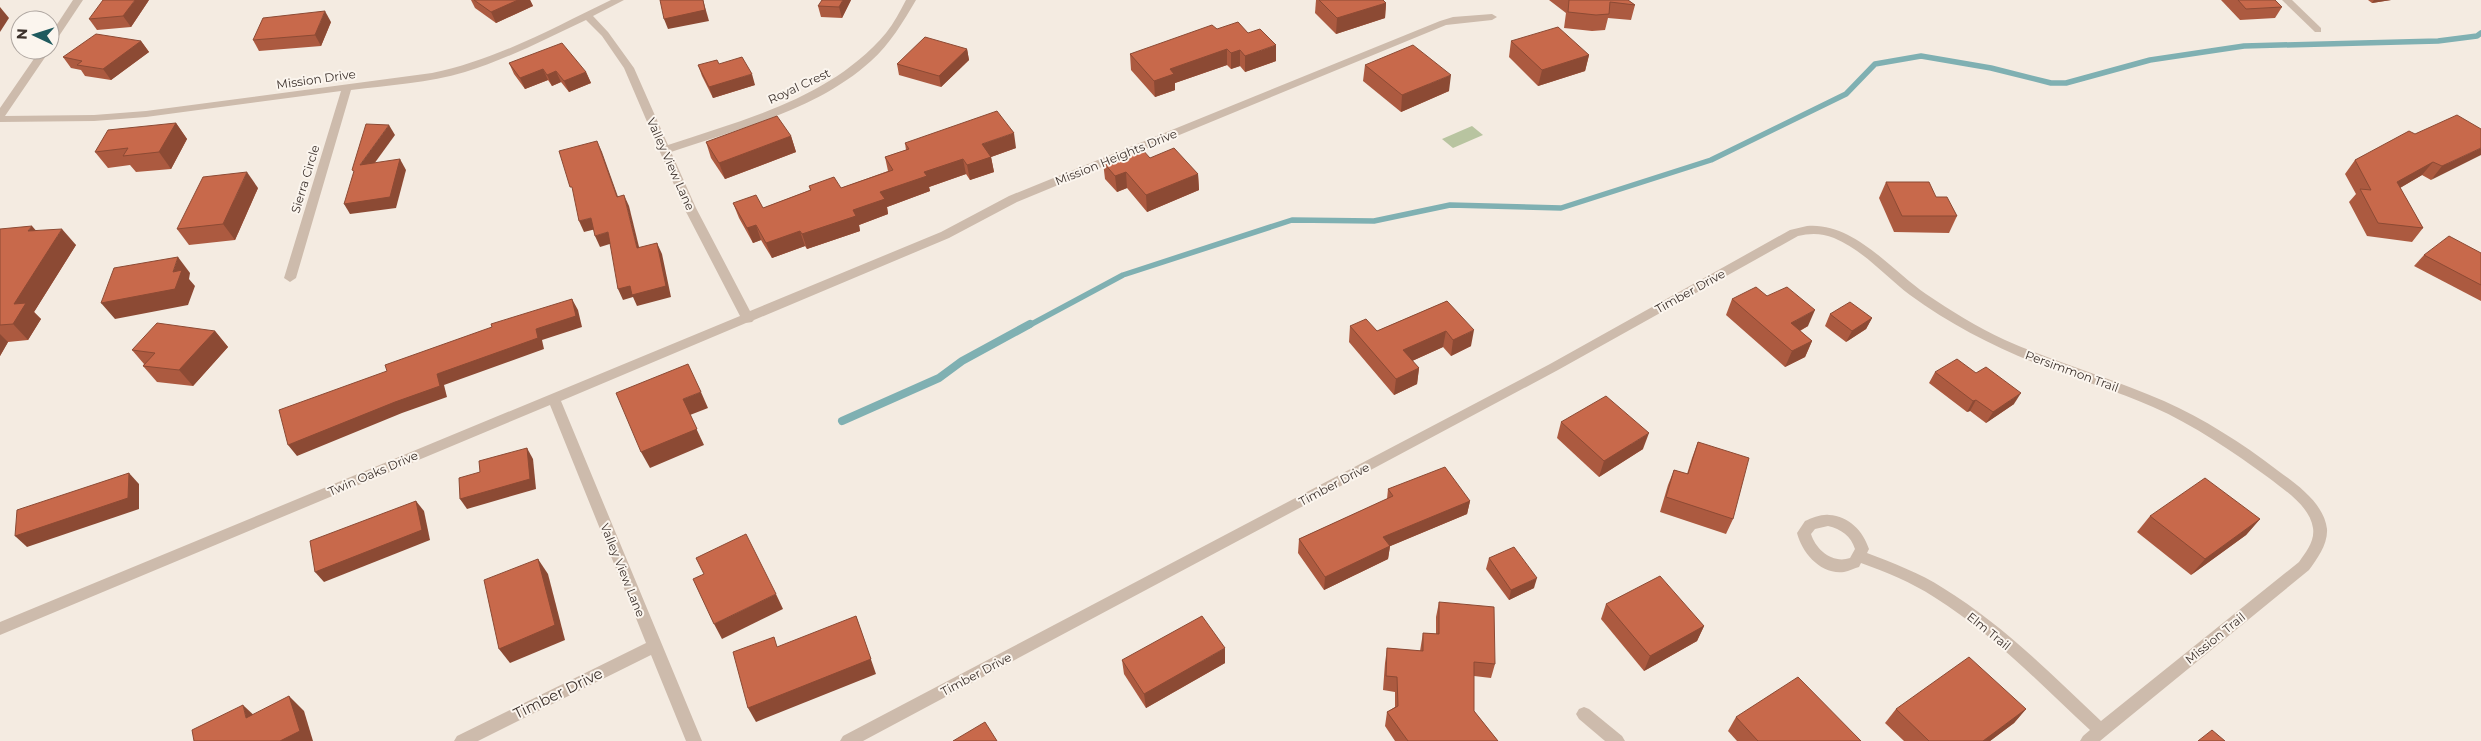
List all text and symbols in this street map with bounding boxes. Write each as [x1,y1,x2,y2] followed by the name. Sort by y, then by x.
[10,10,60,60] north arrow
[13,28,31,40] text: N
[766,65,833,107] street label: Royal Crest
[275,66,357,92] street label: Mission Drive
[644,115,698,213] street label: Valley View Lane
[1053,126,1179,188] street label: Mission Heights Drive
[287,143,323,215] street label: Sierra Circle
[1652,266,1728,316] street label: Timber Drive
[2023,347,2121,395] street label: Persimmon Trail
[326,447,420,499] street label: Twin Oaks Drive
[1296,459,1372,509] street label: Timber Drive
[597,521,649,619] street label: Valley View Lane
[1964,609,2014,653] street label: Elm Trail
[2182,609,2248,667] street label: Mission Trail
[938,649,1014,699] street label: Timber Drive
[510,663,606,723] street label: Timber Drive

